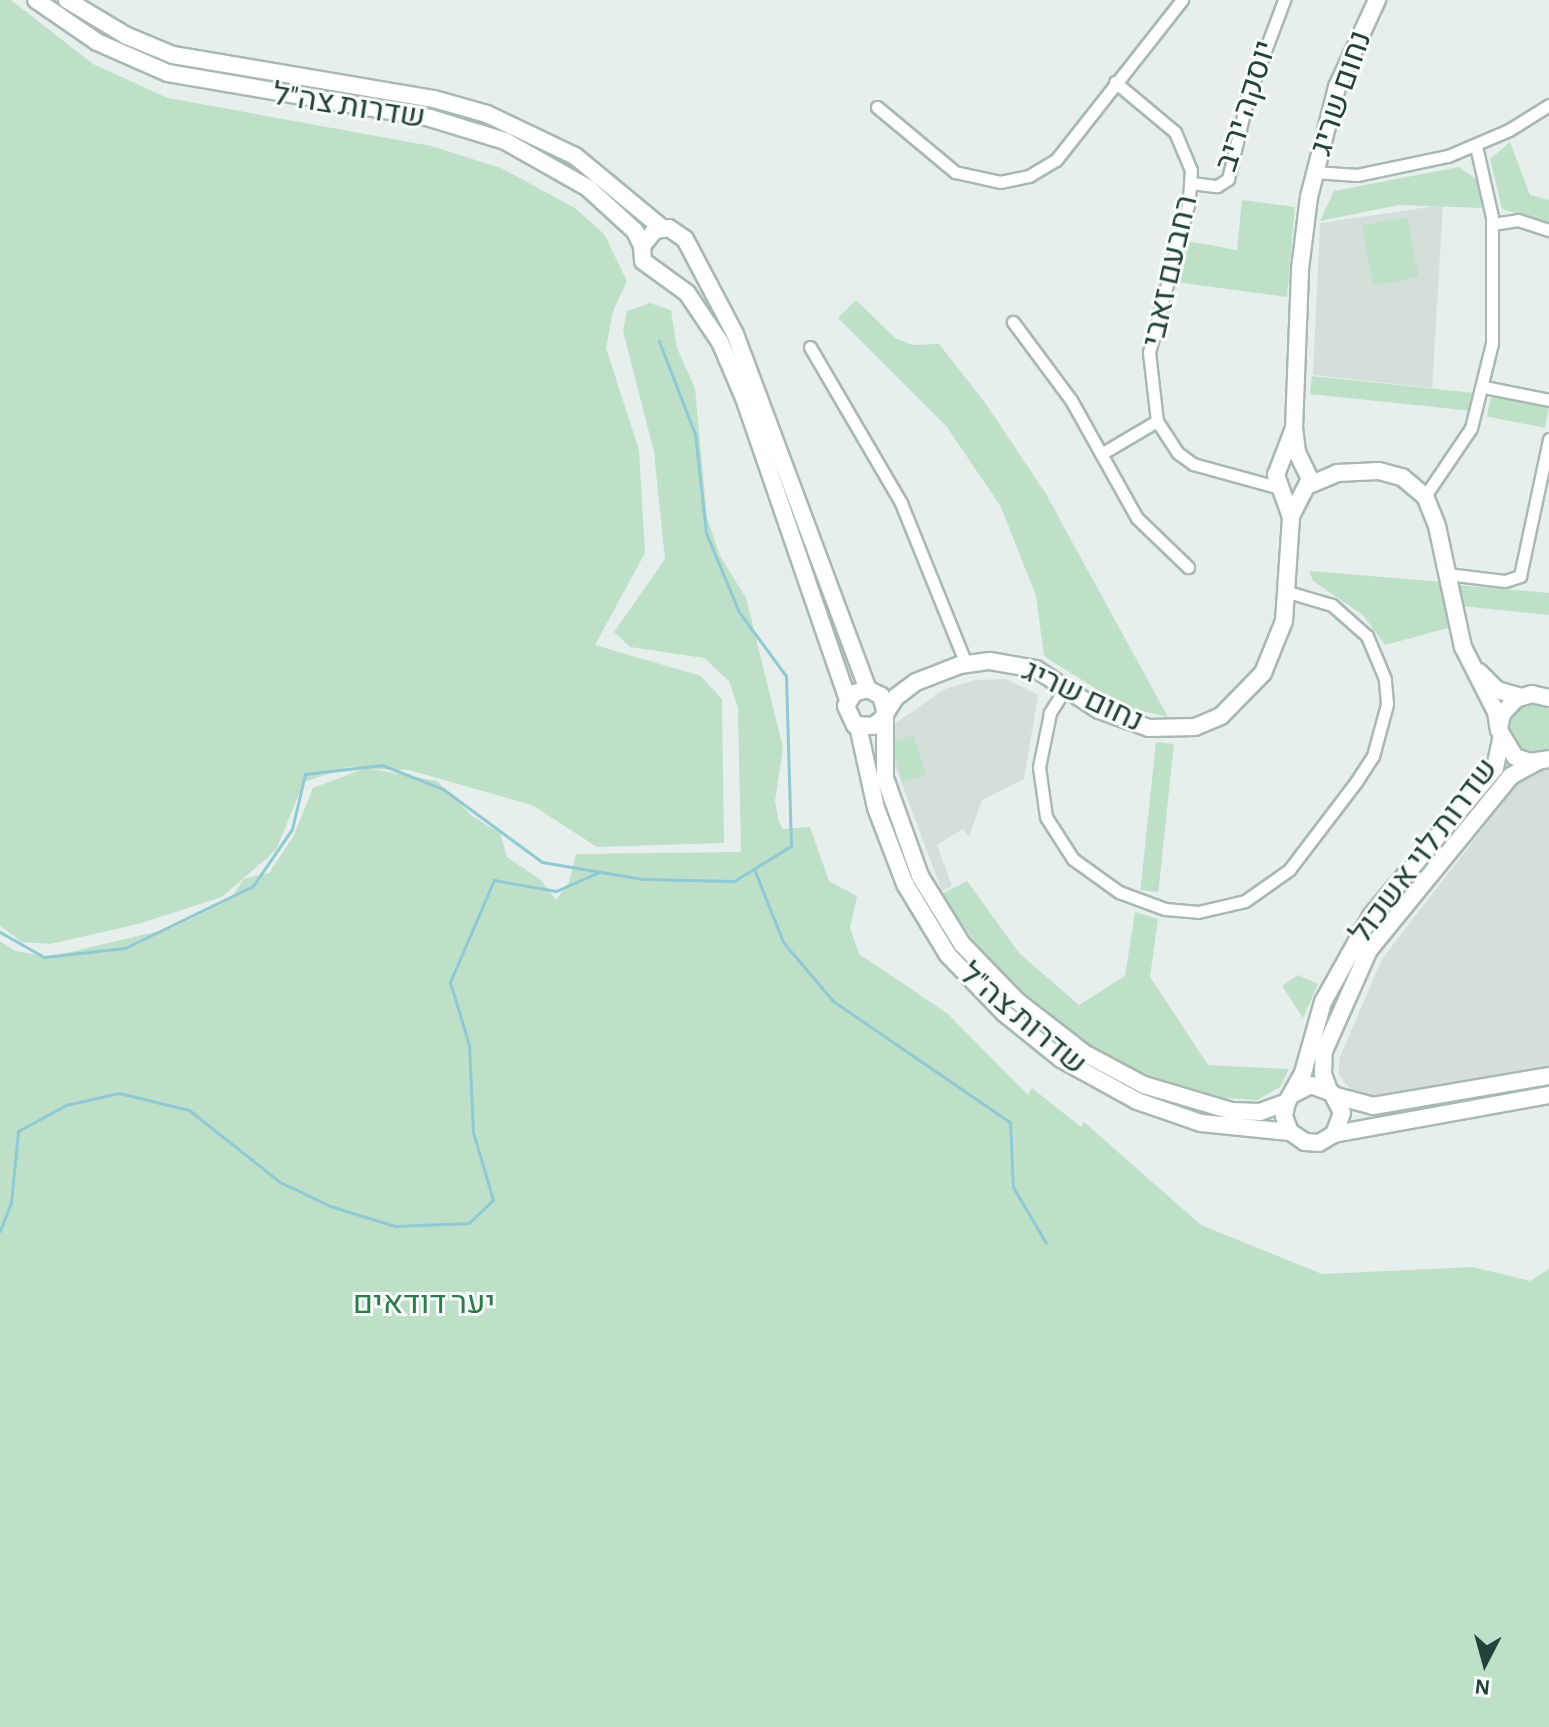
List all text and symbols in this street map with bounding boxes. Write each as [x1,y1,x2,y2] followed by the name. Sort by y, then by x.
[1302,26,1380,160] street label: נחום שריג
[1207,36,1285,176] street label: יוסקה יריב
[270,75,428,137] street label: שדרות צה"ל
[1134,191,1206,351] street label: רחבעם זאבי
[1016,651,1150,741] street label: נחום שריג
[1342,751,1506,951] street label: שדרות לוי אשכול
[952,955,1094,1083] street label: שדרות צה"ל
[353,1284,495,1322] park label: יער דודאים
[1445,1623,1525,1703] north arrow
[1474,1675,1491,1699] text: N

